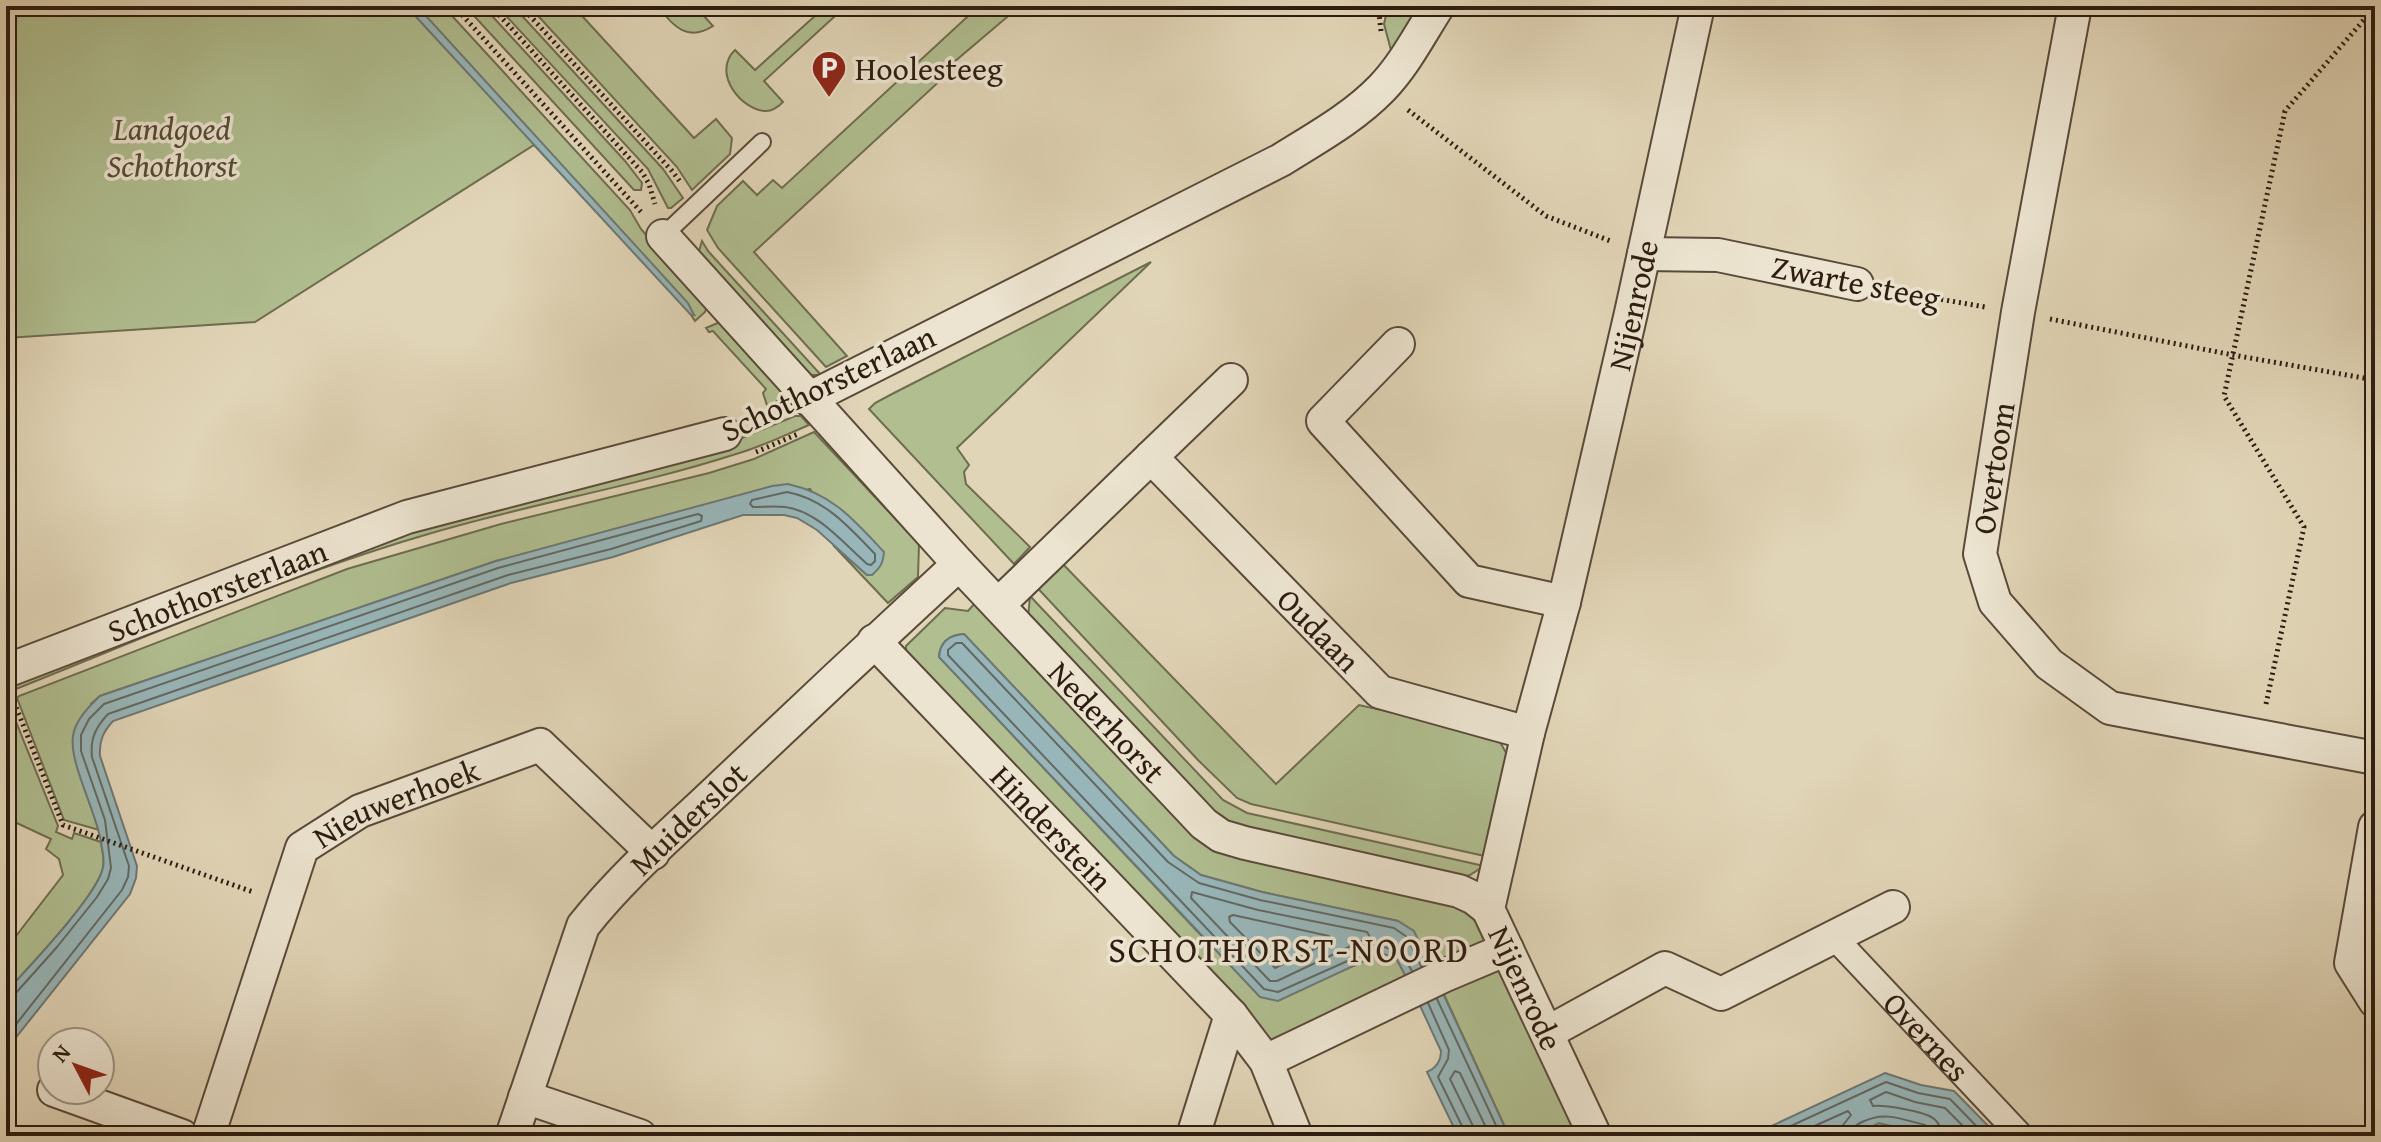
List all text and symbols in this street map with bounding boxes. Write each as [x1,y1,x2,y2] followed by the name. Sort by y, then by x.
[855,45,1003,92] place label: Hoolesteeg
[810,49,848,99] parking icon: Hoolesteeg
[107,105,238,189] park label: Landgoed Schothorst
[1595,235,1670,375] street label: Nijenrode
[1768,243,1944,321] street label: Zwarte steeg
[713,313,943,453] street label: Schothorsterlaan
[1959,399,2027,537] street label: Overtoom
[100,526,334,653] street label: Schothorsterlaan
[1267,577,1372,683] street label: Oudaan
[1038,650,1177,793] street label: Nederhorst
[303,746,486,859] street label: Nieuwerhoek
[618,751,757,886] street label: Muiderslot
[980,754,1124,902] street label: Hinderstein
[1477,918,1575,1058] street label: Nijenrode
[1108,922,1470,975] district label: SCHOTHORST-NOORD
[1873,980,1981,1092] street label: Overnes
[36,1026,116,1106] north arrow
[44,1037,78,1069] text: N

